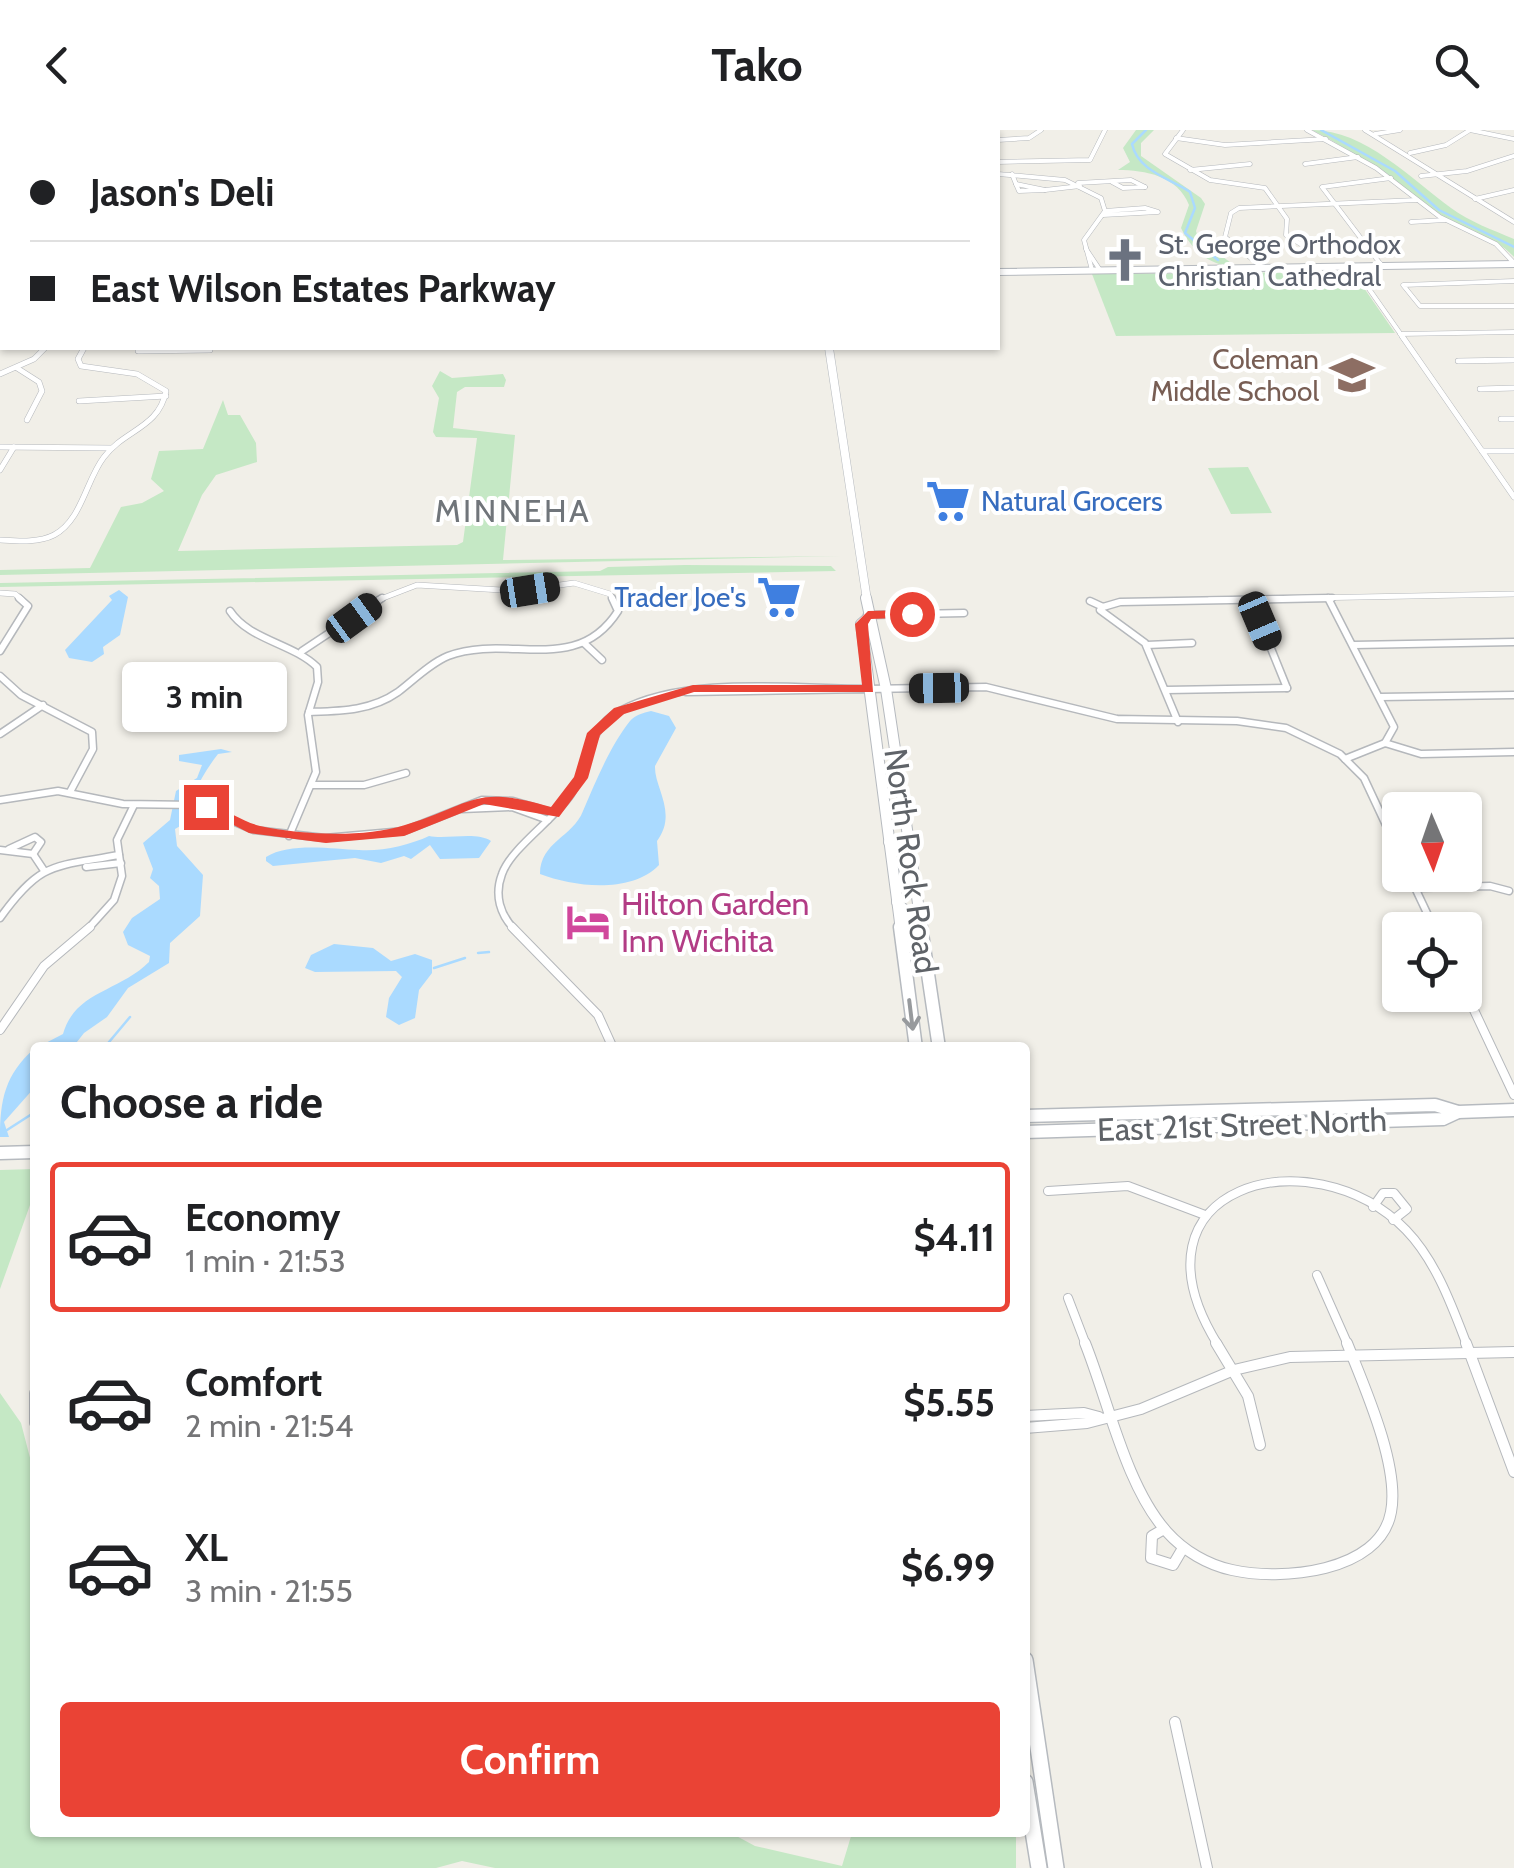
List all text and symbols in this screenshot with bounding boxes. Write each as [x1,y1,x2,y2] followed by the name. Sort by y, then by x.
[30,38,85,93] icon: back
[711,38,803,92] text: Tako
[1429,38,1484,93] icon: search
[90,169,274,216] text: Jason's Deli
[1158,227,1401,293] place label: St. George Orthodox Christian Cathedral
[1101,236,1149,284] church icon: St. George Orthodox Christian Cathedral
[90,265,556,312] text: East Wilson Estates Parkway
[1151,342,1319,408] place label: Coleman Middle School
[1328,351,1376,399] school or university icon: Coleman Middle School
[924,477,972,525] supermarket icon: Natural Grocers
[981,484,1163,518] place label: Natural Grocers
[435,491,591,530] district label: MINNEHA
[498,570,562,610] car
[755,573,803,621] supermarket icon: Trader Joe's
[614,580,746,614] place label: Trader Joe's
[321,588,387,648] car
[1234,588,1286,654] car
[890,592,935,637] route start
[124,662,288,732] callout: 3 min
[909,672,969,704] car
[166,677,243,716] text: 3 min
[876,746,947,976] street label: North Rock Road
[184,785,229,830] route end
[1382,792,1482,892] north arrow
[1382,792,1482,1012] map controls
[621,884,809,960] place label: Hilton Garden Inn Wichita
[564,898,612,946] hotel icon: Hilton Garden Inn Wichita
[1382,912,1482,1012] button: locate
[903,999,921,1031] one-way arrow
[60,1075,323,1129] text: Choose a ride
[1096,1100,1388,1149] street label: East 21st Street North
[65,1192,155,1282] icon: car
[185,1194,340,1241] text: Economy
[914,1214,995,1261] text: $4.11
[185,1241,346,1280] text: 1 min · 21:53
[65,1357,155,1447] icon: car
[185,1359,322,1406] text: Comfort
[903,1379,995,1426] text: $5.55
[185,1406,353,1445] text: 2 min · 21:54
[65,1522,155,1612] icon: car
[185,1524,228,1571] text: XL
[901,1544,995,1591] text: $6.99
[185,1571,353,1610] text: 3 min · 21:55
[60,1702,1000,1817] button: Confirm

